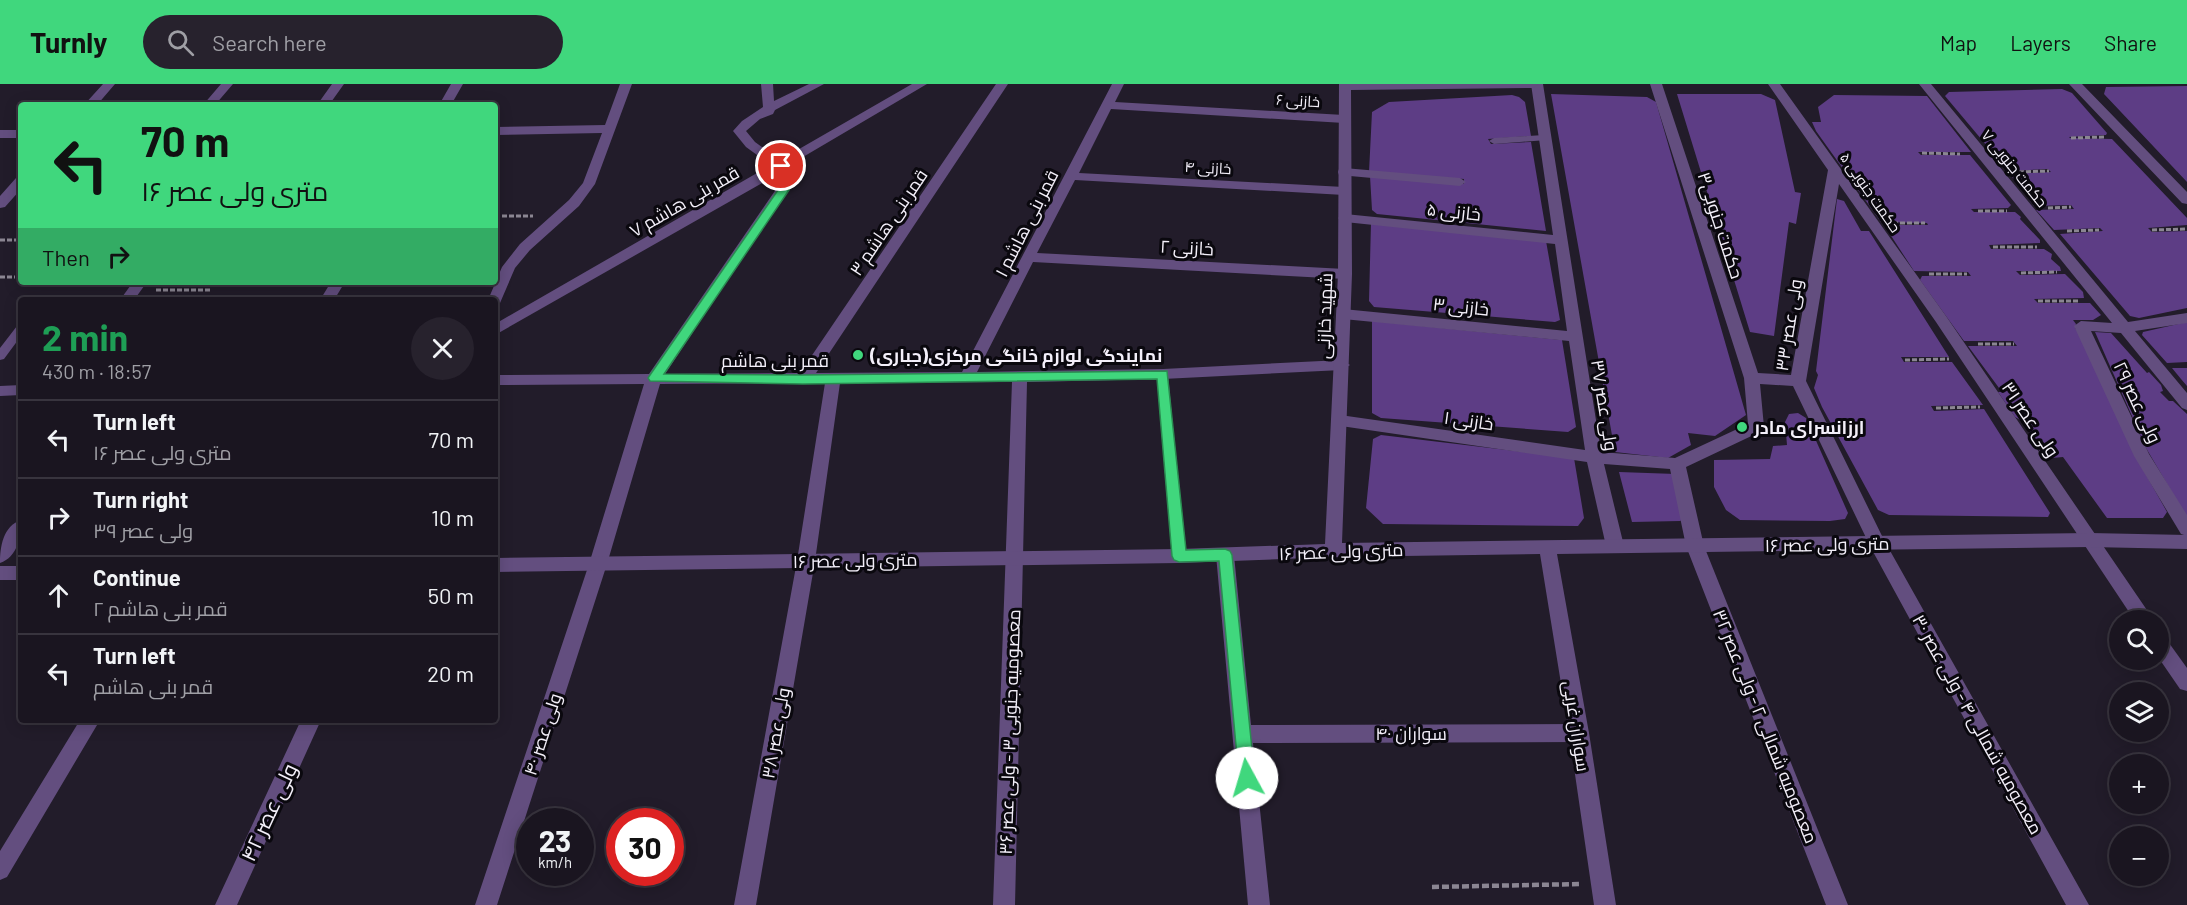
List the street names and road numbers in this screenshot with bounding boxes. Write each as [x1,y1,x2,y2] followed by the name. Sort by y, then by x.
[1275,90,1321,112] street label: خازنی ۶
[1977,126,2052,212] street label: حکمت جنوبی ۷
[1835,149,1905,237] street label: حکمت جنوبی ۵
[1184,157,1232,179] street label: خازنی ۴
[625,161,744,243] street label: قمر بنی هاشم ۷
[844,165,933,281] street label: قمر بنی هاشم ۳
[990,166,1064,281] street label: قمر بنی هاشم ۱
[1692,169,1749,281] street label: حکمت جنوبی۳
[1426,197,1482,226] street label: خازنی ۵
[1159,235,1214,260] street label: خازنی ۲
[1312,273,1337,359] street label: شهید خازنی
[1770,277,1807,373] street label: ولی عصر ۳۳
[1432,292,1490,321] street label: خازنی ۳
[721,349,829,373] street label: قمر بنی هاشم
[1586,358,1623,452] street label: ولی عصر ۳۷
[2109,358,2166,447] street label: ولی عصر ۲۹
[1997,377,2064,462] street label: ولی عصر ۳۱
[1443,406,1495,435] street label: خازنی ۱
[1764,532,1890,557] street label: ۱۶ متری ولی عصر
[1278,538,1404,565] street label: ۱۶ متری ولی عصر
[792,548,918,573] street label: ۱۶ متری ولی عصر
[1708,606,1823,847] street label: معصومیه شمالی ۲ - ولی عصر ۳۲
[994,609,1025,855] street label: معصومیه جنوبی ۳ - ولی عصر ۳۶
[1907,610,2048,838] street label: معصومیه شمالی ۴ - ولی عصر ۳۰
[1558,679,1595,773] street label: سواران غربی
[756,686,795,780] street label: ولی عصر ۳۸
[518,690,567,778] street label: ولی عصر ۴۰
[1375,722,1447,745] street label: سواران ۴۰
[234,759,303,866] street label: ولی عصر ۴۲

